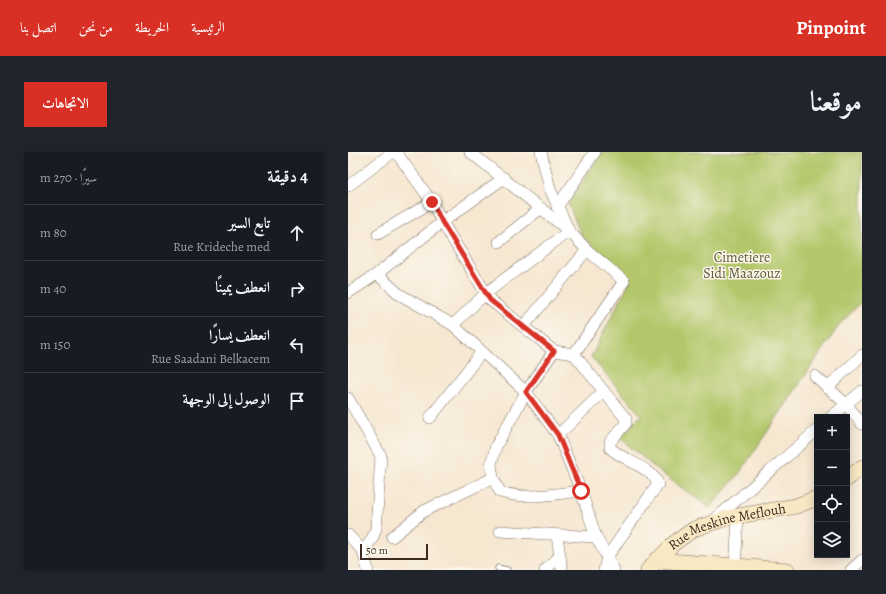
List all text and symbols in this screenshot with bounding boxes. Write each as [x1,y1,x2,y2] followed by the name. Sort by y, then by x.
[796,15,866,41] text: Pinpoint
[20,18,57,37] text: اتصل بنا
[79,18,113,37] text: من نحن
[135,18,169,37] text: الخريطة
[191,18,225,37] text: الرئيسية
[24,82,107,127] button: الاتجاهات
[810,83,862,121] text: موقعنا
[267,165,308,188] text: 4 دقيقة
[40,169,97,186] text: سيرًا · 270 m
[423,193,441,211] route end
[228,213,270,233] text: تابع السير
[286,222,308,244] icon: ahead
[40,224,67,241] text: 80 m
[173,238,270,255] text: Rue Krideche med
[703,248,781,283] park label: Cimetiere Sidi Maazouz
[215,277,270,297] text: انعطف يمينًا
[286,278,308,300] icon: right
[40,280,66,297] text: 40 m
[209,325,270,345] text: انعطف يسارًا
[286,334,308,356] icon: left
[40,336,70,353] text: 150 m
[151,350,270,367] text: Rue Saadani Belkacem
[183,389,270,409] text: الوصول إلى الوجهة
[286,390,308,412] icon: arrive
[814,414,850,558] map controls
[814,414,850,450] button: +
[814,450,850,486] button: −
[572,482,590,500] route start
[814,486,850,522] button: locate
[664,498,788,554] street label: Rue Meskine Meflouh
[814,522,850,558] button: layers
[360,542,428,561] scale bar
[366,543,388,558] text: 50 m

